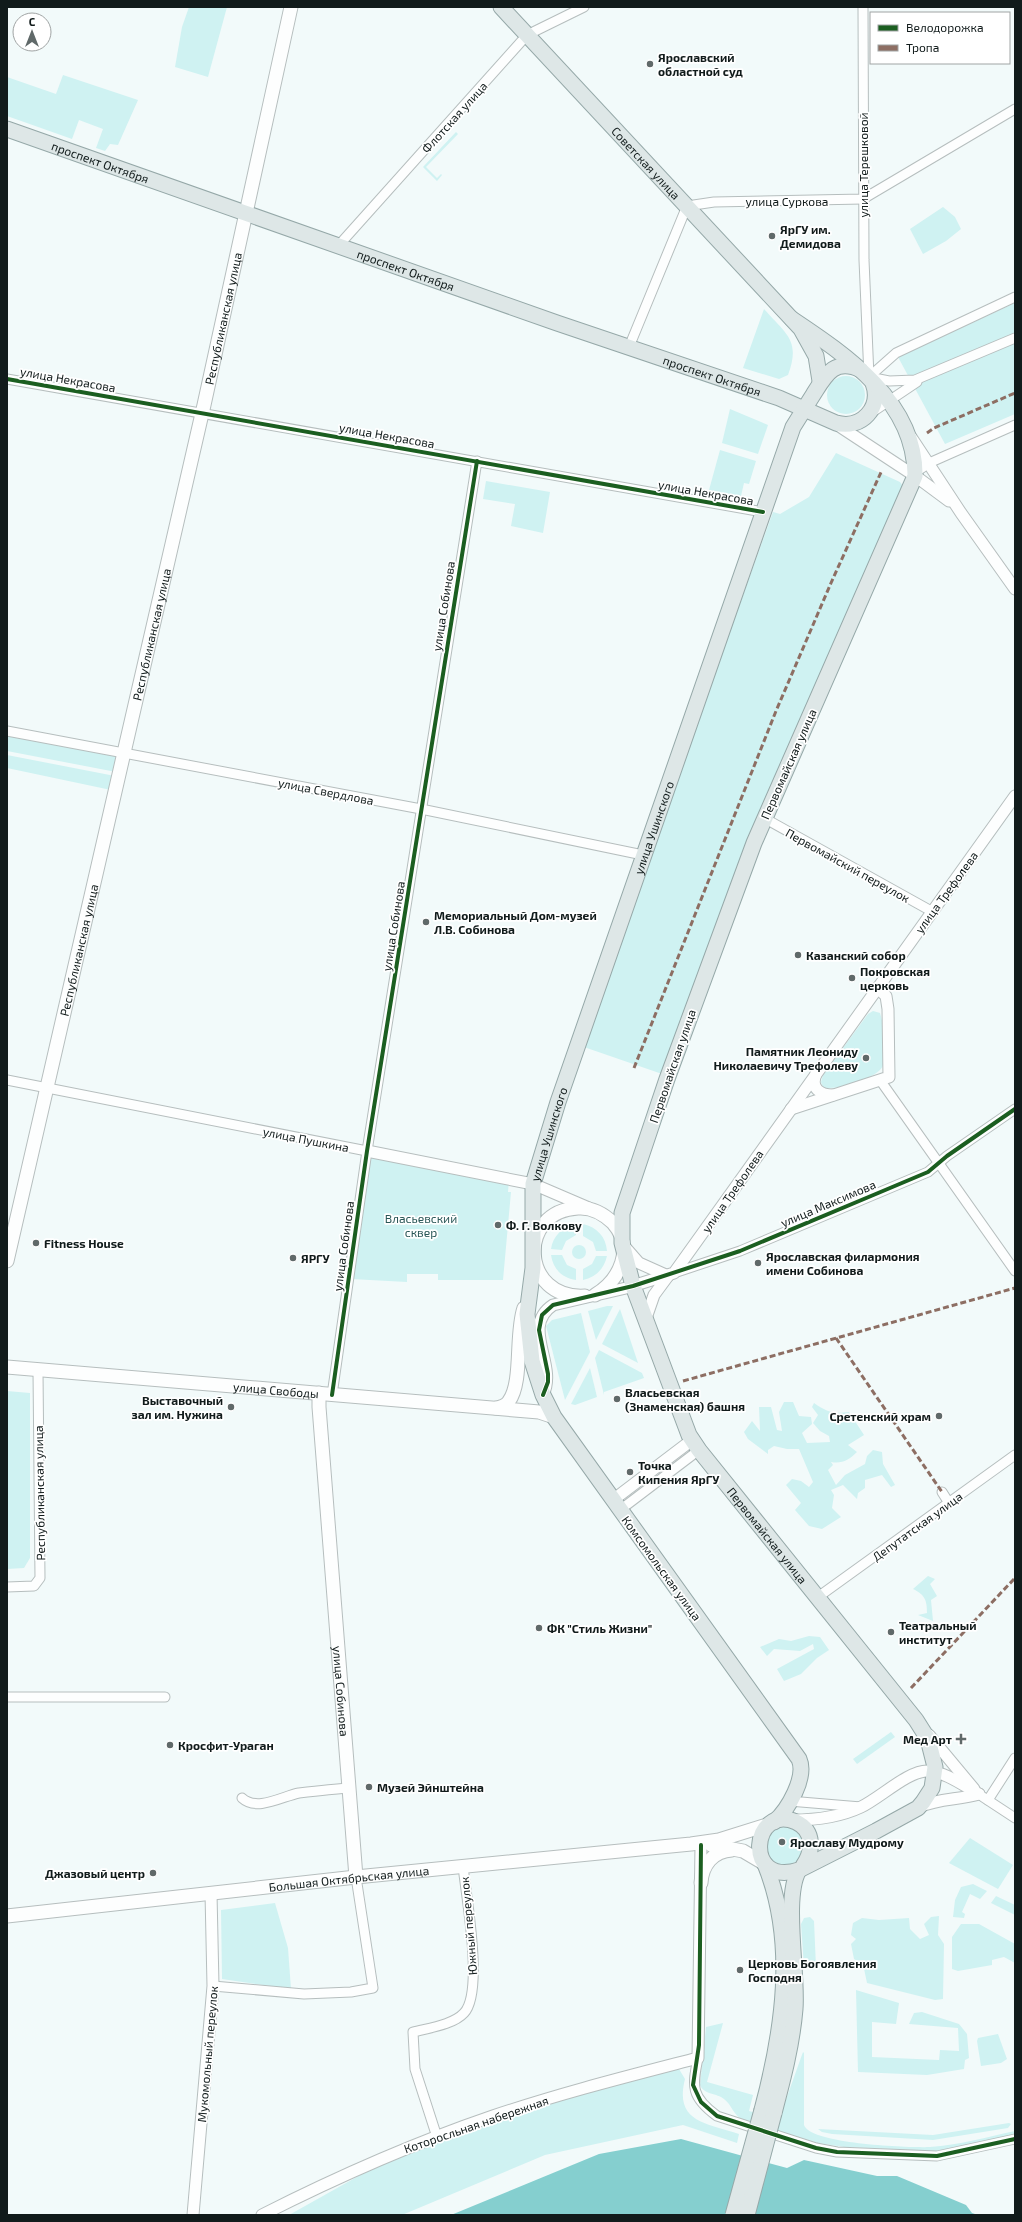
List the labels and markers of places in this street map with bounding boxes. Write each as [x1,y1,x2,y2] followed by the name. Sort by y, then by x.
[658,50,743,78] place label: Ярославский областной суд
[645,59,655,69] marker: Ярославский областной суд
[780,222,841,250] place label: ЯрГУ им. Демидова
[767,231,777,241] marker: ЯрГУ им. Демидова
[434,908,597,936] place label: Мемориальный Дом-музей Л.В. Собинова
[421,917,431,927] marker: Мемориальный Дом-музей Л.В. Собинова
[806,948,906,962] place label: Казанский собор
[793,950,803,960] marker: Казанский собор
[860,964,930,992] place label: Покровская церковь
[847,973,857,983] marker: Покровская церковь
[714,1044,858,1072] place label: Памятник Леониду Николаевичу Трефолеву
[861,1053,871,1063] marker: Памятник Леониду Николаевичу Трефолеву
[506,1218,582,1232] place label: Ф. Г. Волкову
[493,1220,503,1230] marker: Ф. Г. Волкову
[44,1236,124,1250] place label: Fitness House
[31,1238,41,1248] marker: Fitness House
[766,1249,920,1277] place label: Ярославская филармония имени Собинова
[301,1251,331,1265] place label: ЯРГУ
[288,1253,298,1263] marker: ЯРГУ
[753,1258,763,1268] marker: Ярославская филармония имени Собинова
[625,1385,745,1413] place label: Власьевская (Знаменская) башня
[131,1393,223,1421] place label: Выставочный зал им. Нужина
[612,1394,622,1404] marker: Власьевская (Знаменская) башня
[226,1402,236,1412] marker: Выставочный зал им. Нужина
[829,1409,931,1423] place label: Сретенский храм
[934,1411,944,1421] marker: Сретенский храм
[638,1458,720,1486] place label: Точка Кипения ЯрГУ
[625,1467,635,1477] marker: Точка Кипения ЯрГУ
[899,1618,976,1646] place label: Театральный институт
[547,1621,652,1635] place label: ФК "Стиль Жизни"
[534,1623,544,1633] marker: ФК "Стиль Жизни"
[886,1627,896,1637] marker: Театральный институт
[903,1732,952,1746] place label: Мед Арт
[955,1733,967,1745] marker: Мед Арт
[178,1738,274,1752] place label: Кросфит-Ураган
[165,1740,175,1750] marker: Кросфит-Ураган
[377,1780,484,1794] place label: Музей Эйнштейна
[364,1782,374,1792] marker: Музей Эйнштейна
[790,1835,904,1849] place label: Ярославу Мудрому
[777,1837,787,1847] marker: Ярославу Мудрому
[45,1866,145,1880] place label: Джазовый центр
[148,1868,158,1878] marker: Джазовый центр
[748,1956,877,1984] place label: Церковь Богоявления Господня
[735,1965,745,1975] marker: Церковь Богоявления Господня

